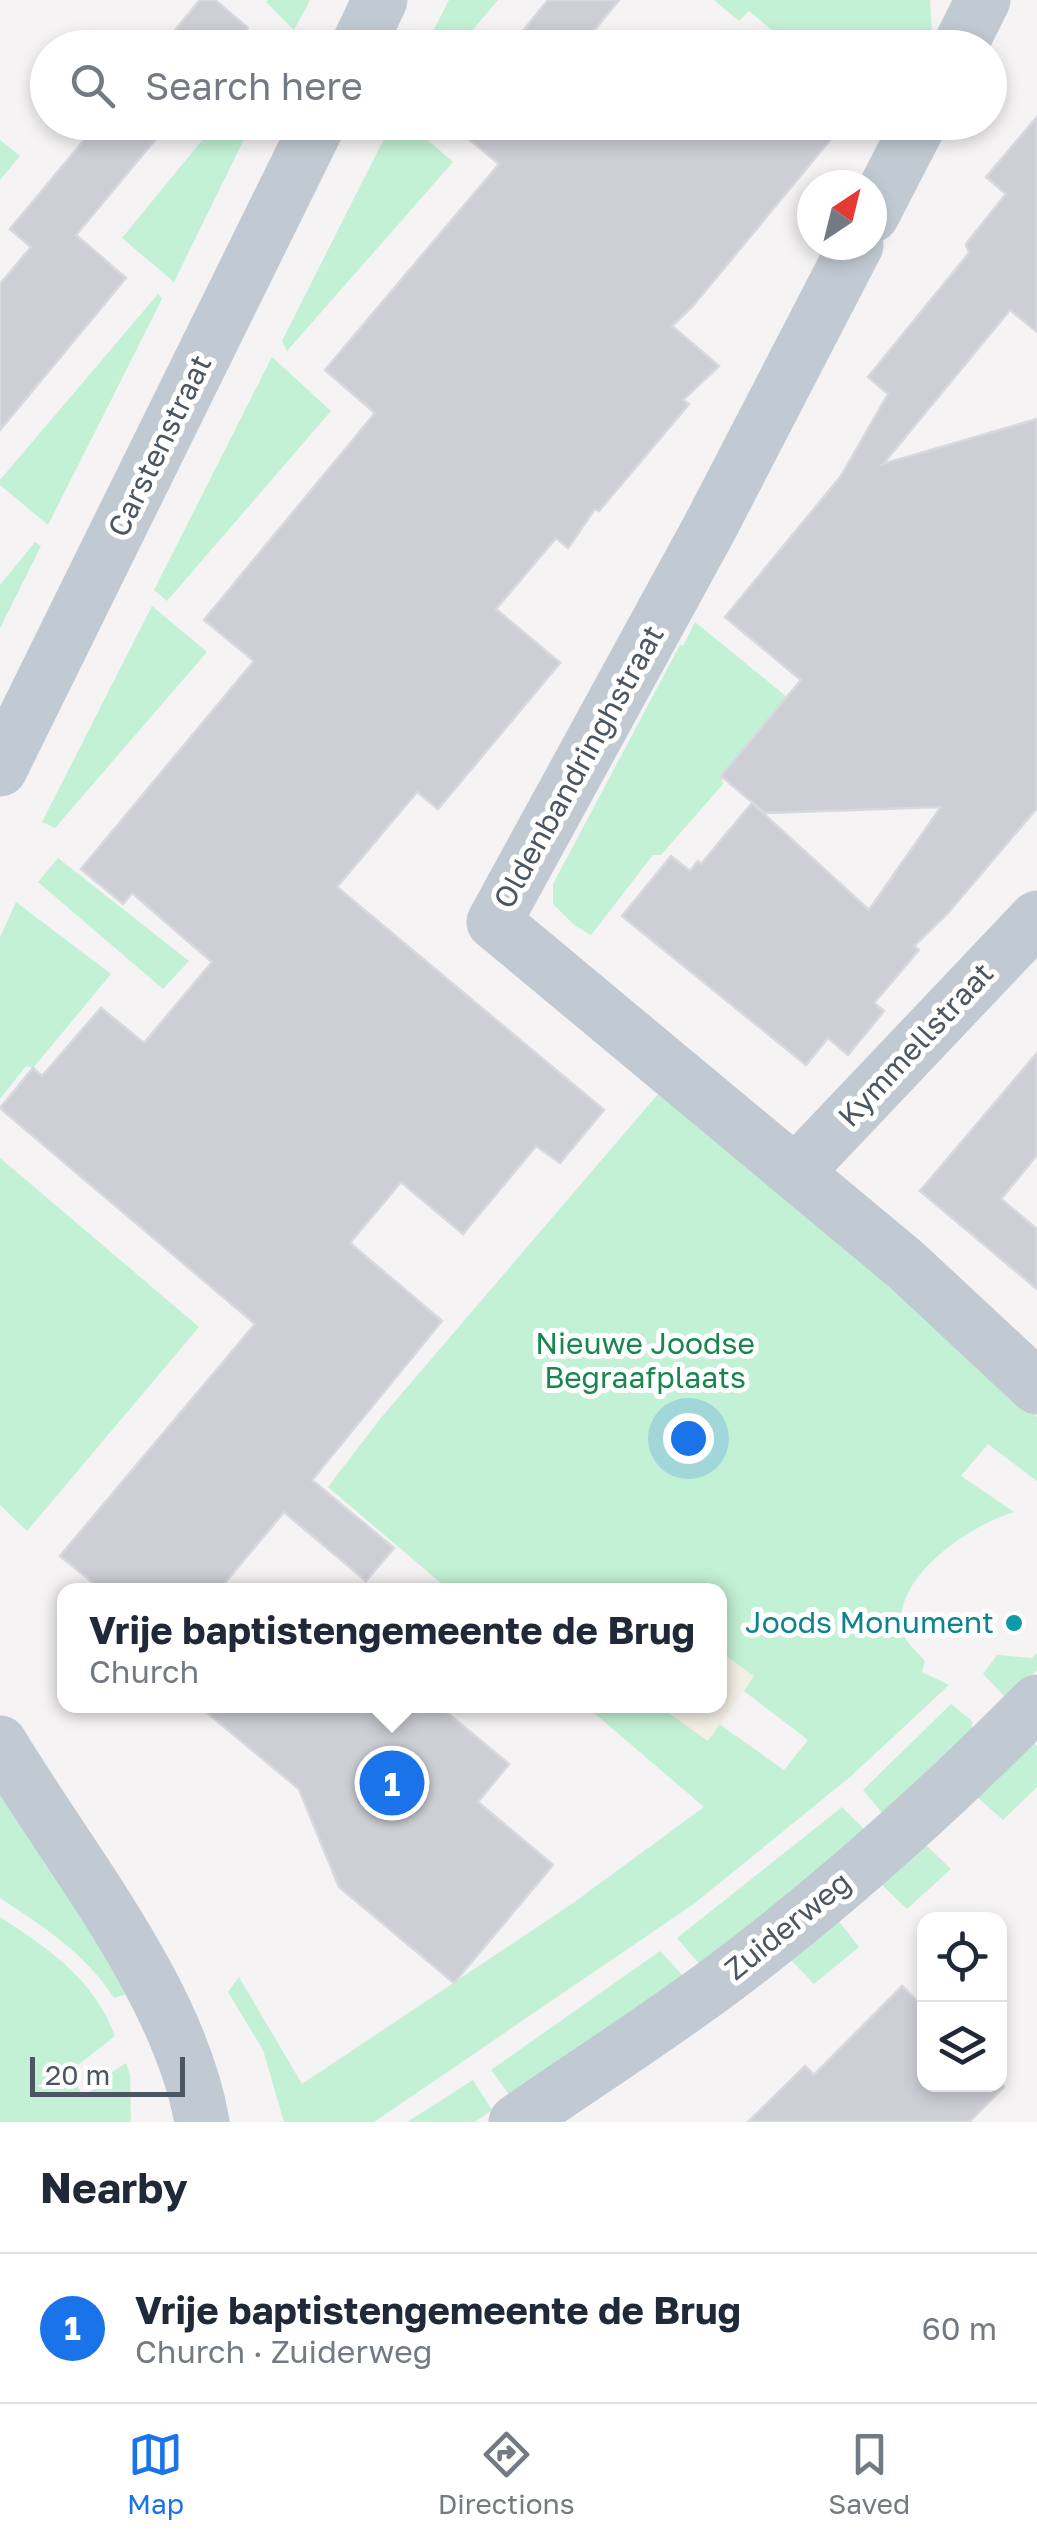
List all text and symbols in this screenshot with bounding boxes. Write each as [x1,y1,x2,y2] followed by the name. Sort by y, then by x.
[30,30,1007,140] search box
[65,58,120,113] icon: search
[145,63,363,108] text: Search here
[797,170,887,260] north arrow
[100,349,219,542] street label: Carstenstraat
[485,619,671,914] street label: Oldenbandringhstraat
[830,955,1000,1134] street label: Kymmellstraat
[535,1325,755,1395] park label: Nieuwe Joodse Begraafplaats
[663,1413,714,1464] your location
[57,1583,727,1713] popup
[745,1604,994,1640] place label: Joods Monument
[89,1607,695,1652] text: Vrije baptistengemeente de Brug
[1003,1612,1025,1634] marker: Joods Monument
[89,1652,199,1690] text: Church
[360,1746,424,1820] pin: 1
[717,1864,858,1987] street label: Zuiderweg
[917,1912,1007,2092] map controls
[917,1912,1007,2002] button: locate
[917,2002,1007,2092] button: layers
[30,2052,185,2096] scale bar
[45,2058,110,2091] text: 20 m
[40,2162,188,2212] text: Nearby
[135,2287,741,2332] text: Vrije baptistengemeente de Brug
[64,2309,81,2347] text: 1
[921,2309,997,2347] text: 60 m
[135,2332,432,2370] text: Church · Zuiderweg
[127,2427,184,2520] tab: Map
[438,2427,575,2520] tab: Directions
[828,2427,910,2520] tab: Saved

